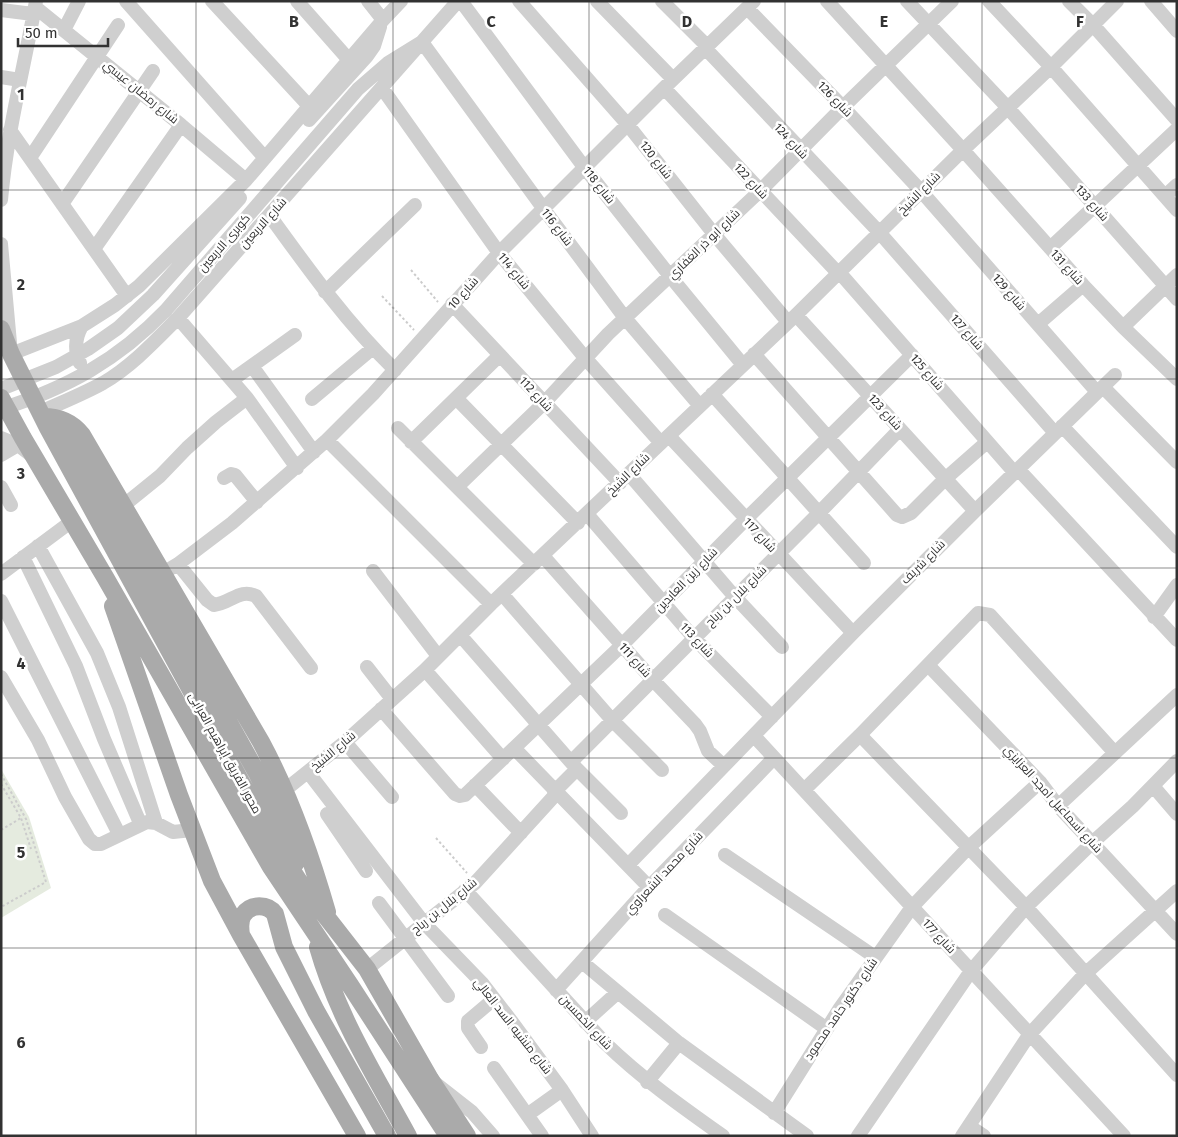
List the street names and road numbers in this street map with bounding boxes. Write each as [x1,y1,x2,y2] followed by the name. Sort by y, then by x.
[99,57,181,129] street label: شارع رمضان عيسي
[814,78,855,120] street label: شارع 126
[770,120,811,162] street label: شارع 124
[636,138,675,182] street label: شارع 120
[730,160,771,202] street label: شارع 122
[579,164,618,207] street label: شارع 118
[895,169,944,218] street label: شارع الشيخ
[1072,182,1112,225] street label: شارع 133
[237,195,290,252] street label: شارع الاربعين
[538,206,576,249] street label: شارع 116
[665,206,745,284] street label: شارع ابو ذر الغفاري
[195,211,253,275] street label: كوبرى الاربعين
[1047,247,1086,288] street label: شارع 131
[494,250,533,293] street label: شارع 114
[989,271,1029,314] street label: شارع 129
[445,274,482,313] street label: شارع 10
[947,311,986,353] street label: شارع 127
[907,351,947,394] street label: شارع 125
[516,374,556,415] street label: شارع 112
[864,391,905,434] street label: شارع 123
[604,450,653,499] street label: شارع الشيخ
[740,515,779,556] street label: شارع 117
[898,537,949,588] street label: شارع شريف
[652,545,721,616] street label: شارع زين العابدين
[703,563,770,630] street label: شارع بلال بن رباح
[677,620,717,661] street label: شارع 113
[615,640,654,681] street label: شارع 111
[185,690,264,816] street label: محور الفريق إبراهيم العرابى
[308,728,359,775] street label: شارع الشيخ
[999,742,1105,858] street label: شارع اسماعيل امجد العزايزي
[622,829,708,919] street label: شارع محمد الشعراوي
[408,875,480,938] street label: شارع بلال بن رباح
[919,916,959,957] street label: شارع 177
[802,955,881,1063] street label: شارع دكتور حامد محمود
[469,975,555,1079] street label: شارع منشيه السد العالي
[556,991,615,1053] street label: شارع الخمسين

